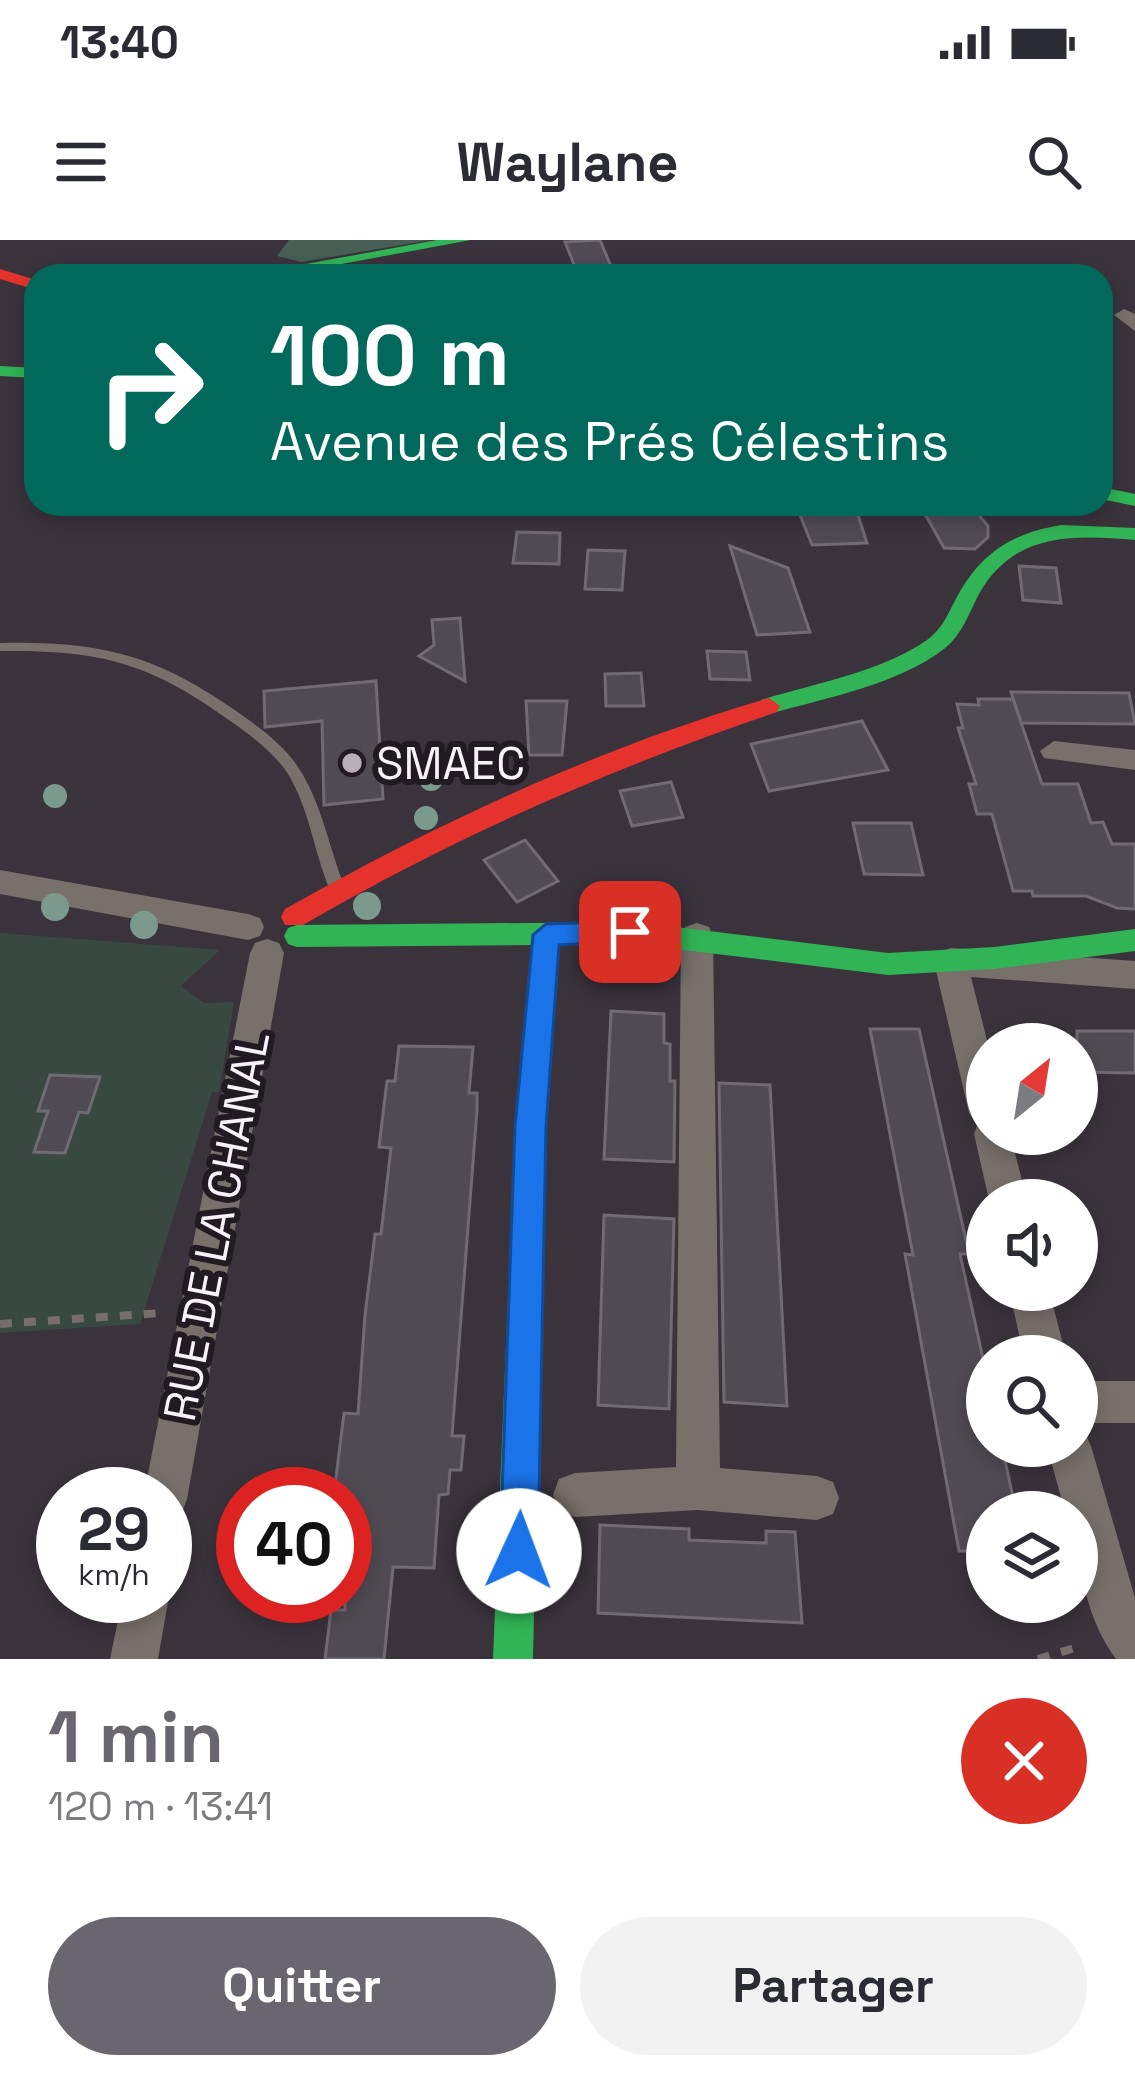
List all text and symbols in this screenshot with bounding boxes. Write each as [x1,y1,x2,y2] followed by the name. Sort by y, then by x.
[60,14,179,71] text: 13:40
[457,128,678,197] text: Waylane
[48,129,114,195] icon: menu
[1021,129,1087,195] icon: search
[270,302,510,410] text: 100 m
[72,312,228,468] icon: right
[270,407,949,476] text: Avenue des Prés Célestins
[376,735,525,792] place label: SMAEC
[339,750,365,776] marker: SMAEC
[579,881,681,983] pin
[597,899,663,965] icon: arrive
[966,1023,1098,1155] north arrow
[966,1023,1098,1623] map controls
[151,1027,282,1426] street label: RUE DE LA CHANAL
[966,1179,1098,1311] button: sound
[966,1335,1098,1467] button: search
[216,1467,372,1623] speed limit sign: 40
[456,1488,582,1614] position arrow
[78,1491,150,1568] text: 29
[966,1491,1098,1623] button: layers
[78,1555,150,1594] text: km/h
[48,1691,224,1783] text: 1 min
[961,1698,1087,1824] button: close
[48,1782,273,1831] text: 120 m · 13:41
[48,1917,556,2055] button: Quitter
[580,1917,1087,2055] button: Partager

